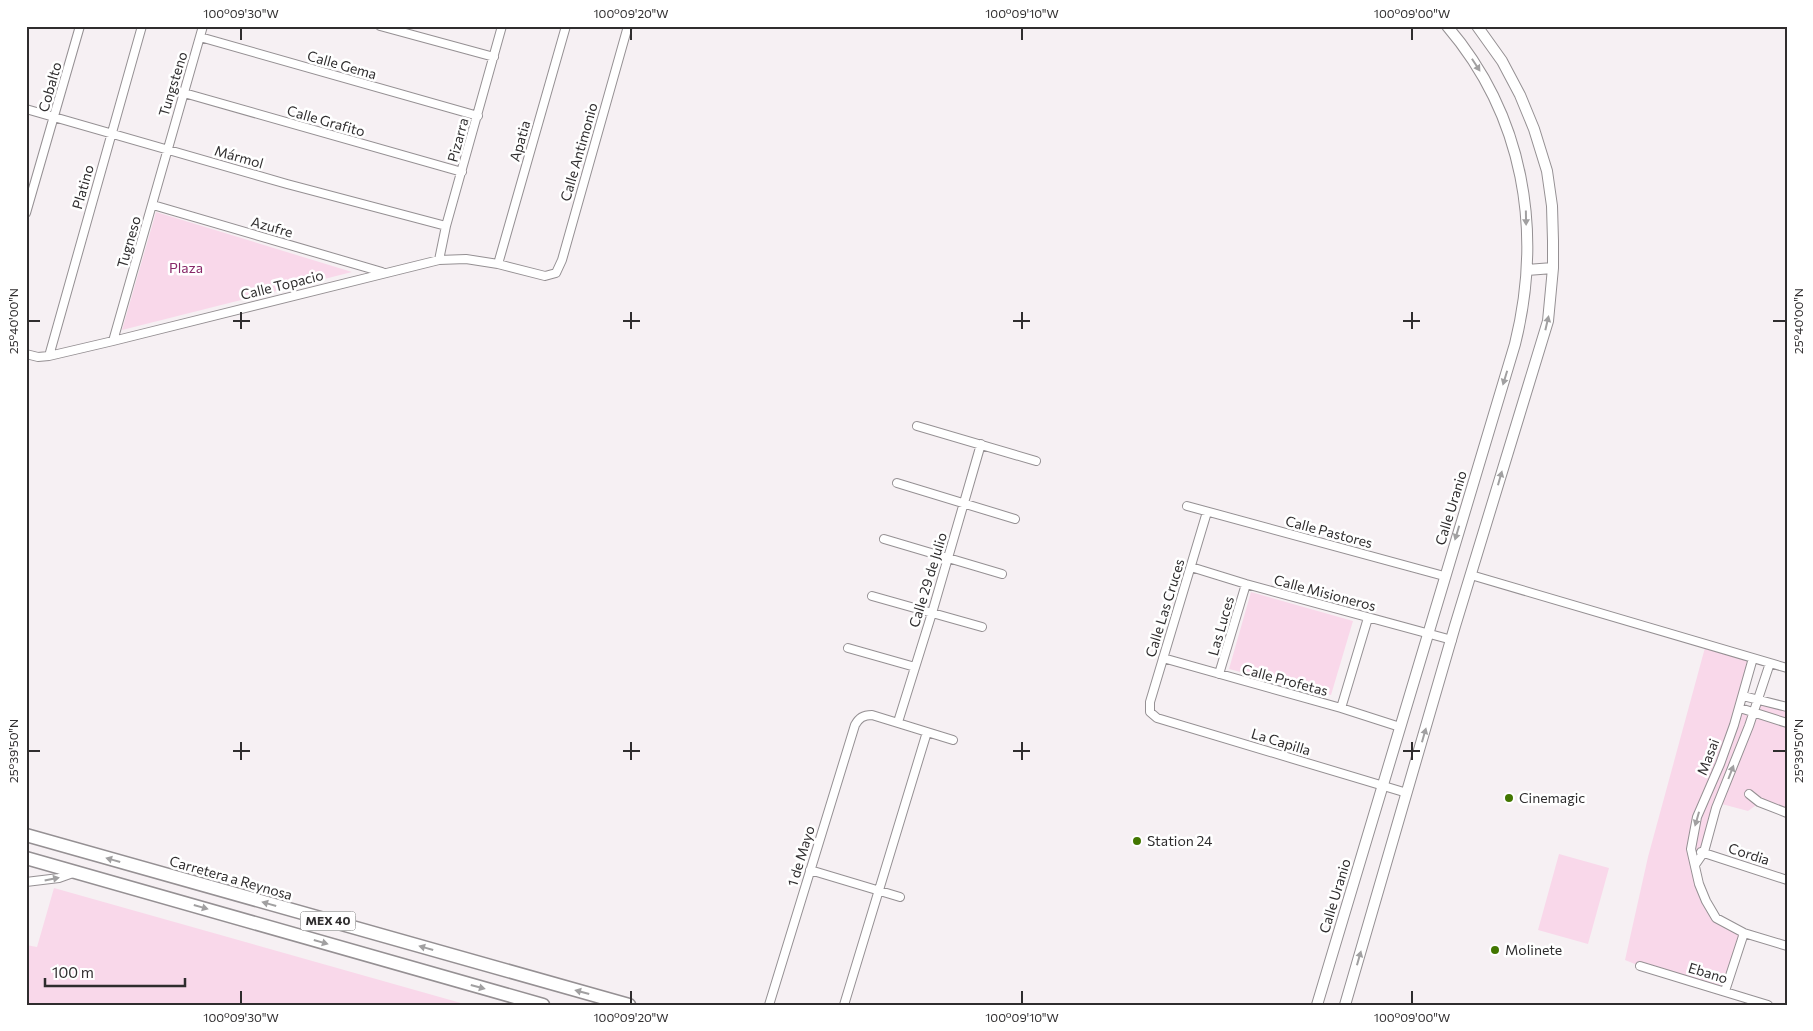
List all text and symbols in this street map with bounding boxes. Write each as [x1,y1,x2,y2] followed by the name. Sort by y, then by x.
[203,6,279,20] text: 100°09'30"W
[593,6,669,20] text: 100°09'20"W
[985,6,1059,20] text: 100°09'10"W
[1374,6,1450,20] text: 100°09'00"W
[306,47,379,83] street label: Calle Gema
[155,49,190,118] street label: Tungsteno
[1471,59,1480,72] one-way arrow
[34,60,65,114] street label: Cobalto
[285,101,367,140] street label: Calle Grafito
[556,101,601,203] street label: Calle Antimonio
[443,116,472,164] street label: Pizarra
[506,118,533,163] street label: Apatia
[213,141,266,172] street label: Mármol
[68,163,97,211] street label: Platino
[1522,210,1530,226] one-way arrow
[249,212,295,241] street label: Azufre
[113,214,144,270] street label: Tugneso
[169,259,203,276] park label: Plaza
[239,266,325,303] street label: Calle Topacio
[6,288,20,354] text: 25°40'00"N
[1791,288,1805,354] text: 25°40'00"N
[1543,315,1551,330] one-way arrow
[1500,370,1508,385] one-way arrow
[1431,469,1470,547] street label: Calle Uranio
[1496,471,1504,486] one-way arrow
[1284,512,1375,551] street label: Calle Pastores
[1453,526,1461,541] one-way arrow
[905,530,950,629] street label: Calle 29 de Julio
[1141,557,1188,659] street label: Calle Las Cruces
[1272,571,1378,614] street label: Calle Misioneros
[1204,594,1237,657] street label: Las Luces
[1240,660,1330,699] street label: Calle Profetas
[6,719,20,783] text: 25°39'50"N
[1791,719,1805,783] text: 25°39'50"N
[1249,724,1313,759] street label: La Capilla
[1420,727,1428,742] one-way arrow
[1693,736,1722,778] street label: Masai
[1728,764,1736,779] one-way arrow
[1519,789,1585,806] place label: Cinemagic
[1503,792,1515,804] marker: Cinemagic
[1693,812,1701,827] one-way arrow
[783,823,818,888] street label: 1 de Mayo
[1147,832,1213,849] place label: Station 24
[1131,835,1143,847] marker: Station 24
[1726,839,1772,868] street label: Cordia
[168,852,294,903] street label: Carretera a Reynosa
[106,856,121,864] one-way arrow
[1315,857,1354,935] street label: Calle Uranio
[45,874,61,882] one-way arrow
[262,900,277,908] one-way arrow
[193,903,208,911] one-way arrow
[300,911,356,930] road number: MEX 40
[314,939,329,947] one-way arrow
[1505,941,1562,958] place label: Molinete
[418,944,434,952] one-way arrow
[1489,944,1501,956] marker: Molinete
[1355,950,1363,965] one-way arrow
[45,956,185,988] scale bar
[1686,959,1730,987] street label: Ebano
[52,963,94,981] text: 100 m
[470,983,485,991] one-way arrow
[575,987,590,995] one-way arrow
[203,1010,279,1024] text: 100°09'30"W
[593,1010,669,1024] text: 100°09'20"W
[985,1010,1059,1024] text: 100°09'10"W
[1374,1010,1450,1024] text: 100°09'00"W

